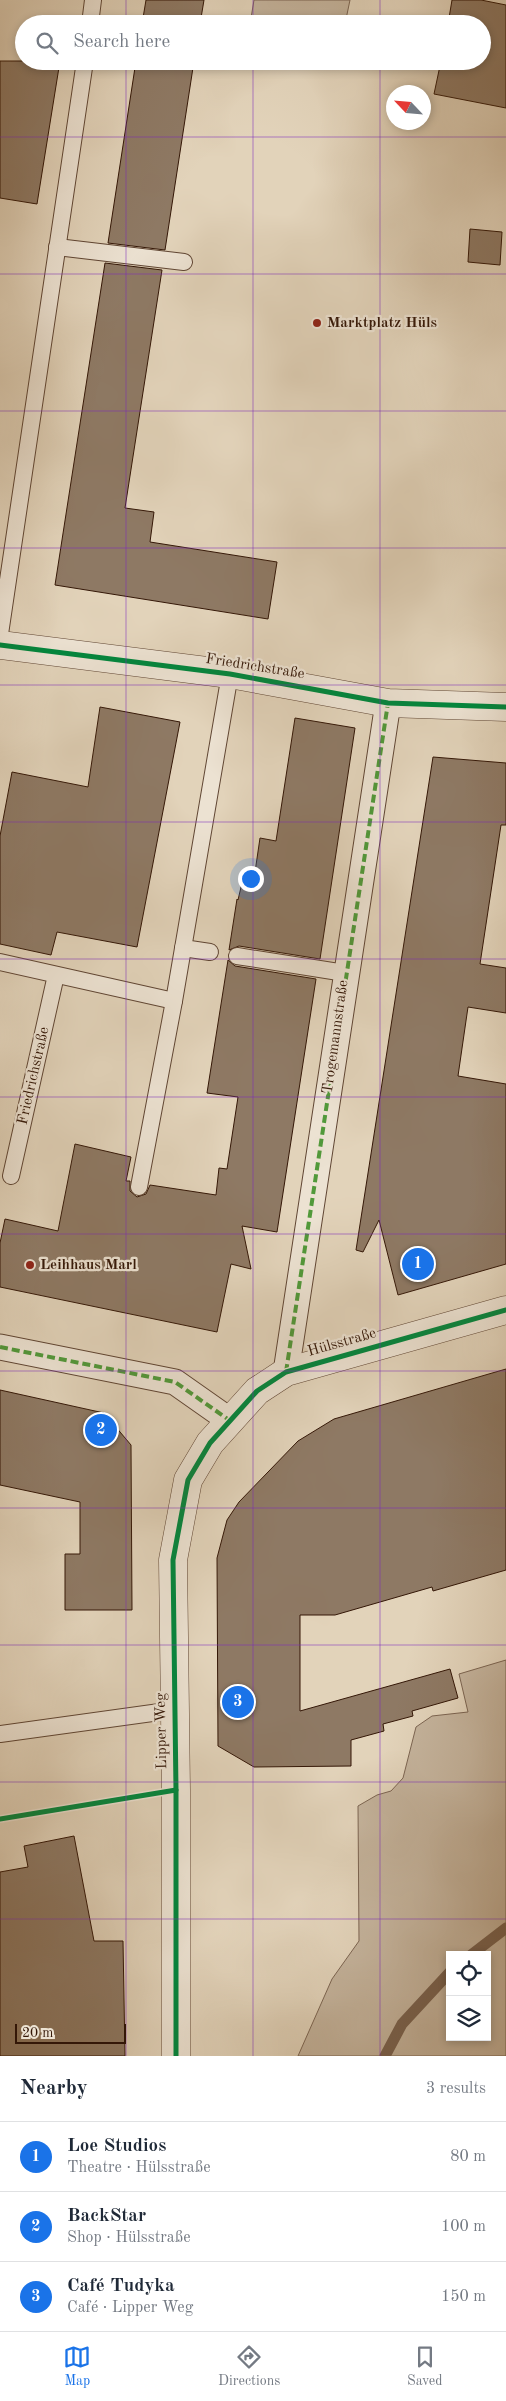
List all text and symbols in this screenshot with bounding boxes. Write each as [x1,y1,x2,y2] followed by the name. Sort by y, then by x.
[15,15,491,70] search box
[33,29,61,57] icon: search
[73,33,170,52] text: Search here
[386,85,431,130] north arrow
[327,316,437,331] place label: Marktplatz Hüls
[311,317,323,329] marker: Marktplatz Hüls
[204,652,306,682] street label: Friedrichstraße
[238,866,264,892] your location
[321,979,351,1095] street label: Trogemannstraße
[15,1025,53,1126] street label: Friedrichstraße
[402,1245,434,1283] pin: 1
[40,1258,137,1273] place label: Leihhaus Marl
[24,1259,36,1271] marker: Leihhaus Marl
[306,1326,378,1360] street label: Hülsstraße
[85,1411,117,1449] pin: 2
[222,1683,254,1721] pin: 3
[154,1693,170,1769] street label: Lipper Weg
[446,1951,491,2041] map controls
[446,1951,491,1996] button: locate
[446,1996,491,2041] button: layers
[15,2021,126,2044] scale bar
[22,2026,53,2040] text: 20 m
[20,2078,88,2099] text: Nearby
[426,2081,486,2097] text: 3 results
[67,2137,166,2156] text: Loe Studios
[31,2149,41,2165] text: 1
[450,2149,486,2165] text: 80 m
[67,2160,211,2176] text: Theatre · Hülsstraße
[67,2207,146,2226] text: BackStar
[31,2219,41,2235] text: 2
[441,2219,486,2235] text: 100 m
[67,2230,191,2246] text: Shop · Hülsstraße
[67,2277,175,2296] text: Café Tudyka
[31,2289,41,2305] text: 3
[441,2289,486,2305] text: 150 m
[67,2300,193,2316] text: Café · Lipper Weg
[63,2343,91,2390] tab: Map
[218,2343,280,2390] tab: Directions
[407,2343,443,2390] tab: Saved

